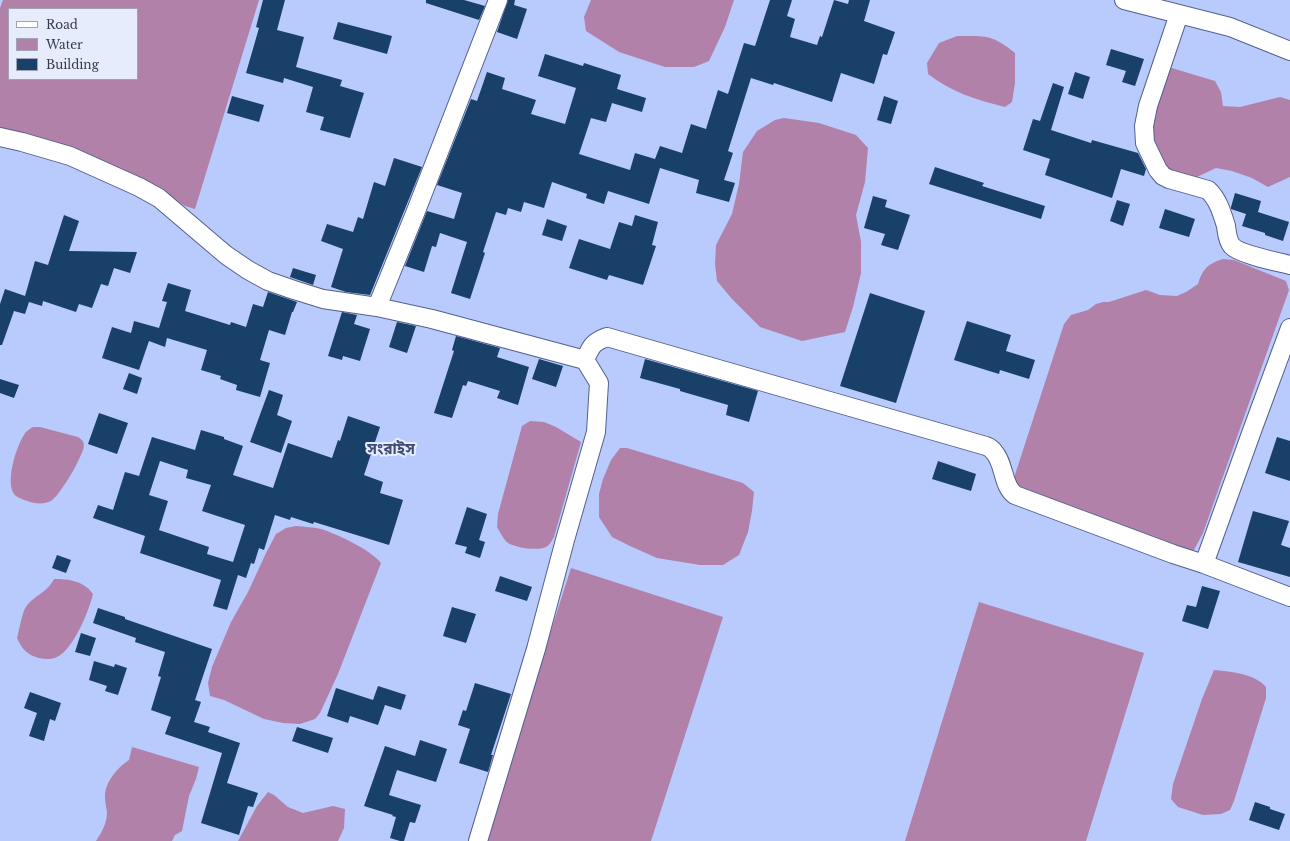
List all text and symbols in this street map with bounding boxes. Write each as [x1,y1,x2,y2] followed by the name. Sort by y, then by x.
[8,8,138,80] legend
[46,17,78,32] text: Road
[46,37,83,52] text: Water
[46,57,99,72] text: Building
[367,441,415,459] district label: সংরাইস

